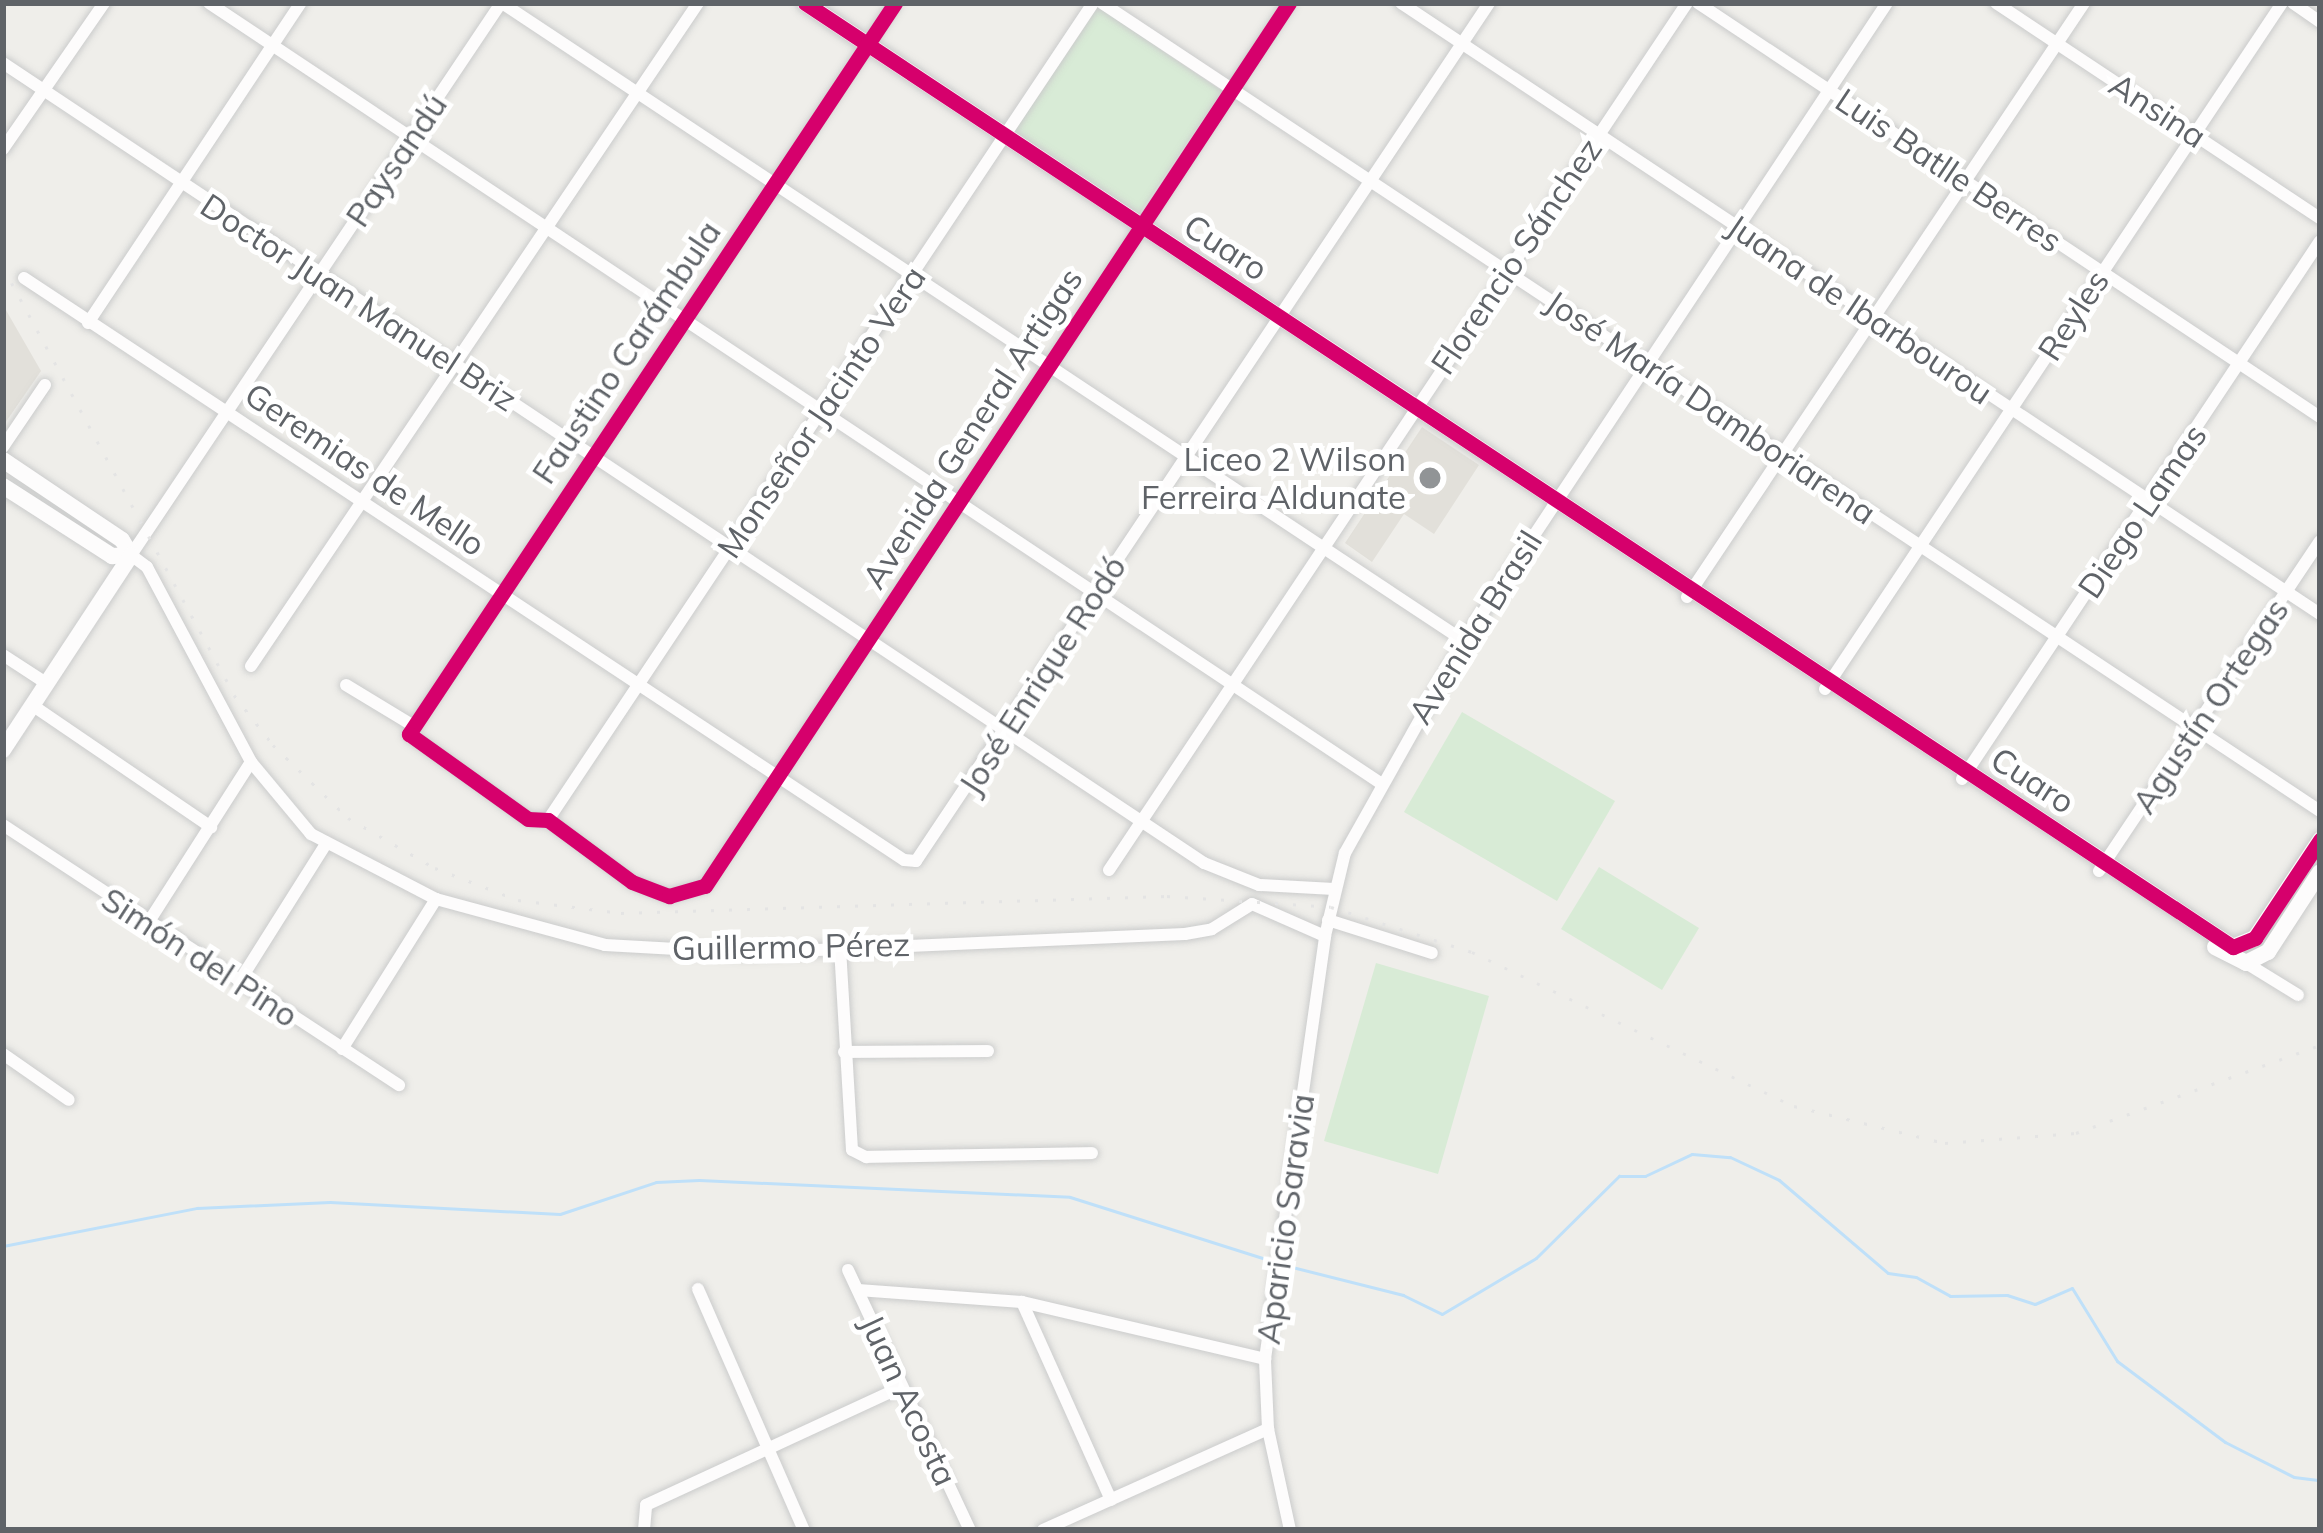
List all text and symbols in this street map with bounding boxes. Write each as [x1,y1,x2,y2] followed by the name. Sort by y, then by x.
[2102,64,2214,156] street label: Ansina
[1828,80,2070,260] street label: Luis Batlle Berres
[337,86,455,234] street label: Paysandú
[1422,130,1610,382] street label: Florencio Sánchez
[194,185,524,419] street label: Doctor Juan Manuel Briz
[1177,205,1275,289] street label: Cuaro
[1720,206,2000,412] street label: Juana de Ibarbourou
[523,213,729,491] street label: Faustino Carámbula
[709,259,933,565] street label: Monseñor Jacinto Vera
[854,260,1090,596] street label: Avenida General Artigas
[2029,262,2117,368] street label: Reyles
[1538,282,1884,532] street label: José María Damboriarena
[238,374,492,564] street label: Geremias de Mello
[2069,417,2215,605] street label: Diego Lamas
[1141,439,1406,517] place label: Liceo 2 Wilson Ferreira Aldunate
[1417,465,1443,491] marker: Liceo 2 Wilson Ferreira Aldunate
[1400,523,1550,731] street label: Avenida Brasil
[950,548,1134,802] street label: José Enrique Rodó
[2124,591,2296,821] street label: Agustín Ortegas
[1984,738,2082,822] street label: Cuaro
[94,879,306,1035] street label: Simón del Pino
[671,924,911,968] street label: Guillermo Pérez
[1248,1091,1322,1347] street label: Aparicio Saravia
[852,1308,966,1492] street label: Juan Acosta

